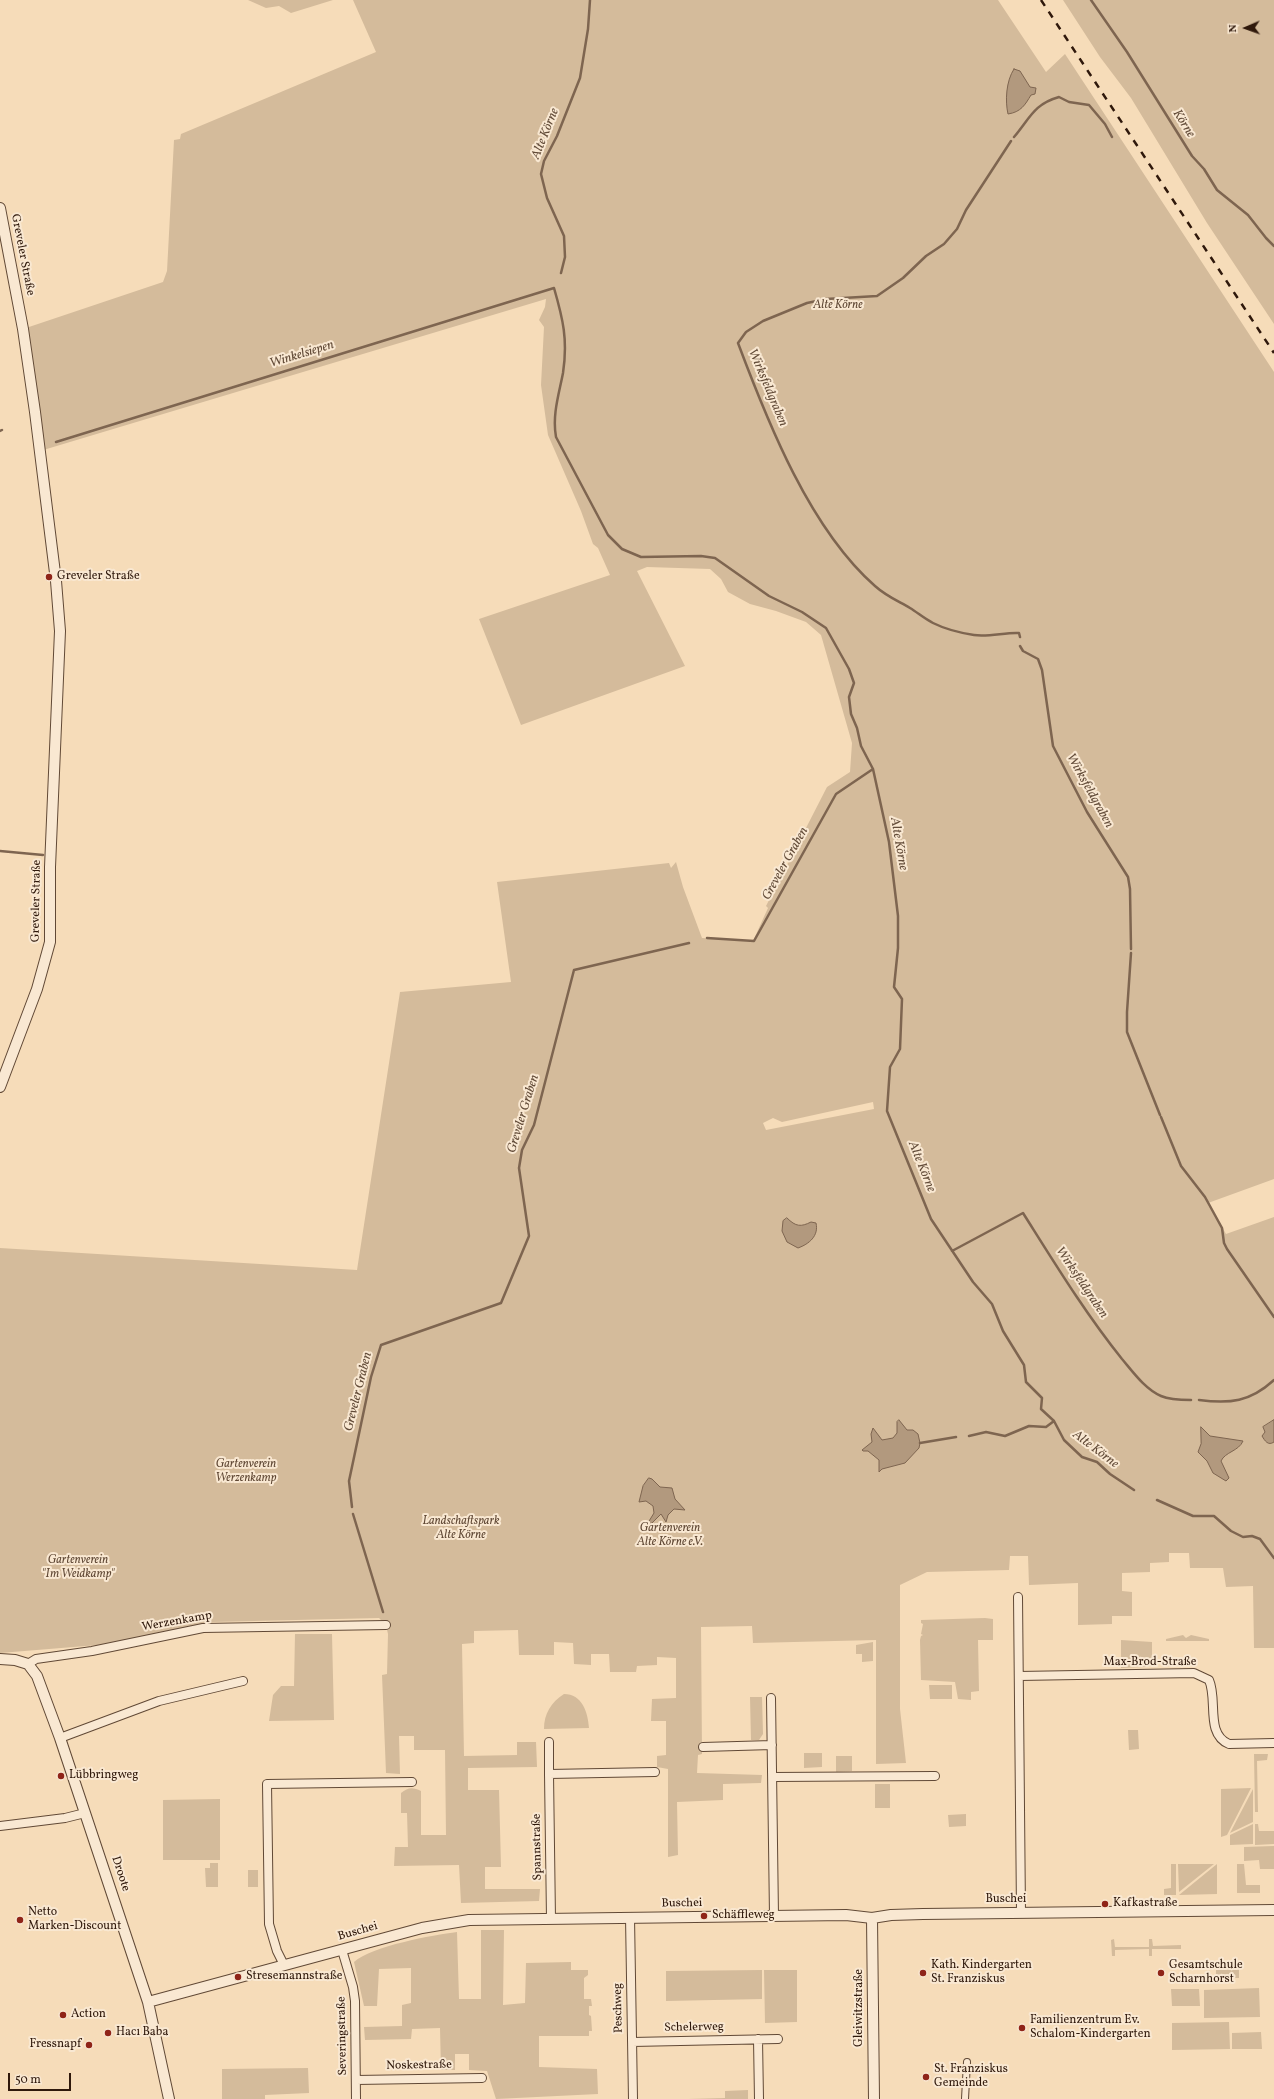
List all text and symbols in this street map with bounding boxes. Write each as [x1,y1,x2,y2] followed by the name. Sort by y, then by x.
[1226,8,1266,48] north arrow
[1226,24,1241,33] text: N
[529,106,563,162] water label: Alte Körne
[1168,107,1198,141] water label: Körne
[7,213,37,297] street label: Greveler Straße
[813,299,863,313] park label: Alte Körne
[268,338,336,372] water label: Winkelsiepen
[744,347,790,429] water label: Wirksfeldgraben
[57,570,140,584] place label: Greveler Straße
[44,572,54,582] marker: Greveler Straße
[1062,751,1116,831] water label: Wirksfeldgraben
[886,816,910,872] water label: Alte Körne
[760,825,812,903] water label: Greveler Graben
[29,860,45,942] street label: Greveler Straße
[505,1073,543,1155] water label: Greveler Graben
[904,1139,938,1195] water label: Alte Körne
[1051,1244,1111,1322] water label: Wirksfeldgraben
[342,1351,376,1433] water label: Greveler Graben
[1069,1428,1121,1472] water label: Alte Körne
[216,1458,276,1486] park label: Gartenverein Werzenkamp
[422,1515,500,1543] park label: Landschaftspark Alte Körne
[637,1522,703,1550] park label: Gartenverein Alte Körne e.V.
[42,1554,114,1582] park label: Gartenverein "Im Weidkamp"
[141,1609,213,1635] street label: Werzenkamp
[1104,1656,1196,1670] street label: Max-Brod-Straße
[69,1769,138,1783] place label: Lübbringweg
[56,1771,66,1781] marker: Lübbringweg
[530,1813,546,1881] street label: Spannstraße
[108,1854,132,1894] street label: Droote
[986,1893,1026,1907] street label: Buschei
[661,1896,703,1912] street label: Buschei
[1113,1897,1178,1911] place label: Kafkastraße
[1100,1899,1110,1909] marker: Kafkastraße
[28,1906,121,1934] place label: Netto Marken-Discount
[712,1909,775,1923] place label: Schäffleweg
[699,1911,709,1921] marker: Schäffleweg
[15,1915,25,1925] marker: Netto Marken-Discount
[336,1919,380,1945] street label: Buschei
[931,1959,1032,1987] place label: Kath. Kindergarten St. Franziskus
[1169,1959,1243,1987] place label: Gesamtschule Scharnhorst
[918,1968,928,1978] marker: Kath. Kindergarten St. Franziskus
[1156,1968,1166,1978] marker: Gesamtschule Scharnhorst
[853,1969,867,2047] street label: Gleiwitzstraße
[246,1970,343,1984] place label: Stresemannstraße
[233,1972,243,1982] marker: Stresemannstraße
[611,1983,627,2033] street label: Peschweg
[335,1996,351,2076] street label: Severingstraße
[71,2008,106,2022] place label: Action
[58,2010,68,2020] marker: Action
[1030,2014,1151,2042] place label: Familienzentrum Ev. Schalom-Kindergarten
[664,2020,724,2036] street label: Schelerweg
[1017,2023,1027,2033] marker: Familienzentrum Ev. Schalom-Kindergarten
[116,2026,168,2040] place label: Hacı Baba
[103,2028,113,2038] marker: Hacı Baba
[30,2038,81,2052] place label: Fressnapf
[84,2040,94,2050] marker: Fressnapf
[386,2058,452,2074] street label: Noskestraße
[934,2063,1008,2091] place label: St. Franziskus Gemeinde
[10,2065,73,2091] scale bar
[15,2072,41,2088] text: 50 m
[921,2072,931,2082] marker: St. Franziskus Gemeinde

